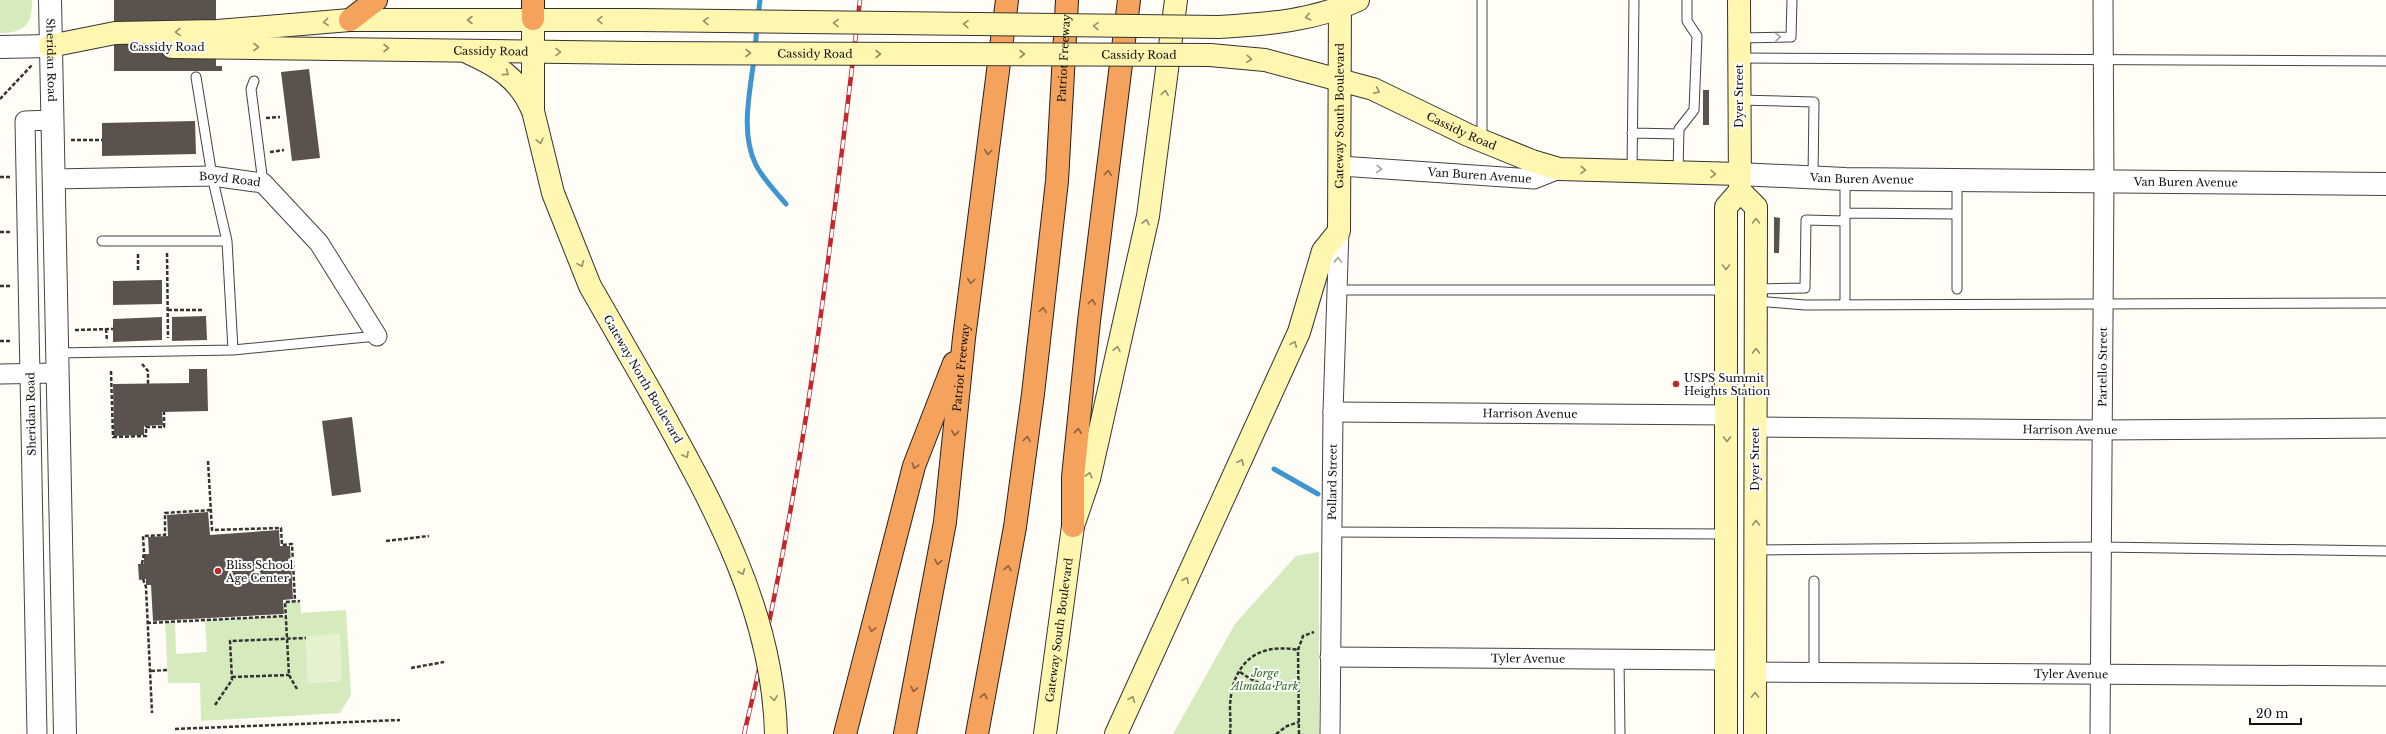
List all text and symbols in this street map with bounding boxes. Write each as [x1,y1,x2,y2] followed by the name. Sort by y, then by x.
[1304,13,1311,21] one-way arrow
[1054,14,1073,103] street label: Patriot Freeway
[467,15,473,24] one-way arrow
[597,16,603,24] one-way arrow
[703,17,709,25] one-way arrow
[43,18,59,103] street label: Sheridan Road
[323,18,329,27] one-way arrow
[833,19,839,27] one-way arrow
[963,20,969,28] one-way arrow
[1093,22,1099,30] one-way arrow
[175,28,181,36] one-way arrow
[1775,33,1781,41] one-way arrow
[129,40,205,54] street label: Cassidy Road
[1332,42,1347,189] street label: Gateway South Boulevard
[253,43,259,52] one-way arrow
[383,44,389,52] one-way arrow
[453,44,529,59] street label: Cassidy Road
[777,46,853,61] street label: Cassidy Road
[555,48,561,56] one-way arrow
[1101,48,1177,62] street label: Cassidy Road
[745,49,751,57] one-way arrow
[875,50,881,58] one-way arrow
[1019,50,1025,58] one-way arrow
[1246,54,1252,63] one-way arrow
[1732,63,1746,128] street label: Dyer Street
[501,68,508,75] one-way arrow
[1373,86,1381,94] one-way arrow
[1160,90,1169,96] one-way arrow
[1424,109,1499,153] street label: Cassidy Road
[536,138,544,145] one-way arrow
[983,149,992,155] one-way arrow
[1376,164,1382,173] one-way arrow
[1426,165,1532,186] street label: Van Buren Avenue
[1580,165,1586,174] one-way arrow
[199,169,262,190] street label: Boyd Road
[1710,169,1716,178] one-way arrow
[1103,170,1112,176] one-way arrow
[1809,170,1914,187] street label: Van Buren Avenue
[2133,175,2238,190] street label: Van Buren Avenue
[1752,218,1760,224] one-way arrow
[1142,219,1150,225] one-way arrow
[1334,257,1342,263] one-way arrow
[576,260,584,268] one-way arrow
[1722,264,1730,270] one-way arrow
[967,278,976,284] one-way arrow
[1087,299,1096,305] one-way arrow
[1038,307,1047,313] one-way arrow
[600,312,686,446] street label: Gateway North Boulevard
[949,323,973,412] street label: Patriot Freeway
[2095,326,2110,407] street label: Partello Street
[1289,340,1297,348] one-way arrow
[1113,345,1121,352] one-way arrow
[1752,348,1760,354] one-way arrow
[1684,371,1771,398] place label: USPS Summit Heights Station
[23,372,39,456] street label: Sheridan Road
[1671,379,1681,389] marker: USPS Summit Heights Station
[1482,406,1578,421] street label: Harrison Avenue
[2022,422,2118,437] street label: Harrison Avenue
[1748,426,1762,491] street label: Dyer Street
[1073,428,1082,434] one-way arrow
[950,430,959,436] one-way arrow
[1022,436,1031,442] one-way arrow
[1723,436,1731,442] one-way arrow
[1325,443,1340,520] street label: Pollard Street
[681,451,688,458] one-way arrow
[1236,459,1244,467] one-way arrow
[911,462,919,469] one-way arrow
[1085,472,1093,479] one-way arrow
[1752,520,1760,526] one-way arrow
[1042,556,1076,703] street label: Gateway South Boulevard
[225,558,294,585] place label: Bliss School Age Center
[935,558,943,565] one-way arrow
[1003,565,1012,571] one-way arrow
[213,566,223,576] marker: Bliss School Age Center
[738,568,746,575] one-way arrow
[1181,577,1189,585] one-way arrow
[868,625,877,632] one-way arrow
[1491,651,1565,666] street label: Tyler Avenue
[1230,666,1299,693] park label: Jorge Almada Park
[2034,667,2108,681] street label: Tyler Avenue
[911,686,919,692] one-way arrow
[1751,692,1759,698] one-way arrow
[979,693,988,699] one-way arrow
[769,695,778,701] one-way arrow
[1127,695,1135,703] one-way arrow
[2250,700,2301,726] scale bar
[2256,706,2288,721] text: 20 m

